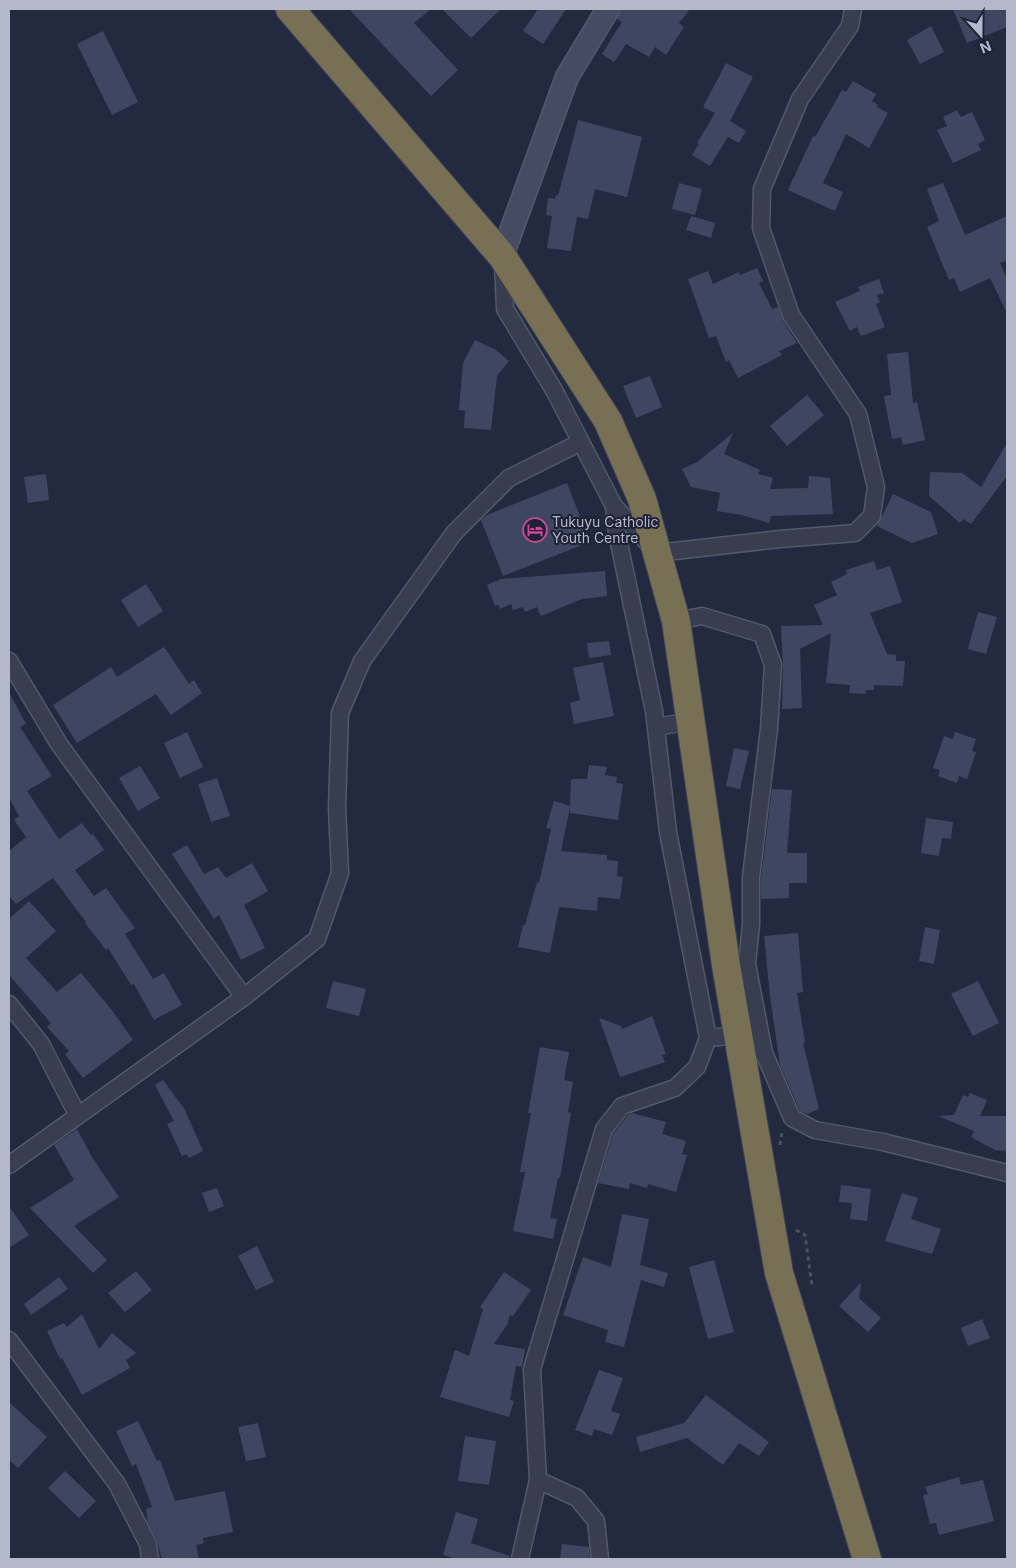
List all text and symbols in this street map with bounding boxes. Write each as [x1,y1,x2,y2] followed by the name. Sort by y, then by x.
[956,10,1006,60] north arrow
[978,38,994,57] text: N
[552,513,658,546] place label: Tukuyu Catholic Youth Centre
[522,517,548,543] hotel icon: Tukuyu Catholic Youth Centre

